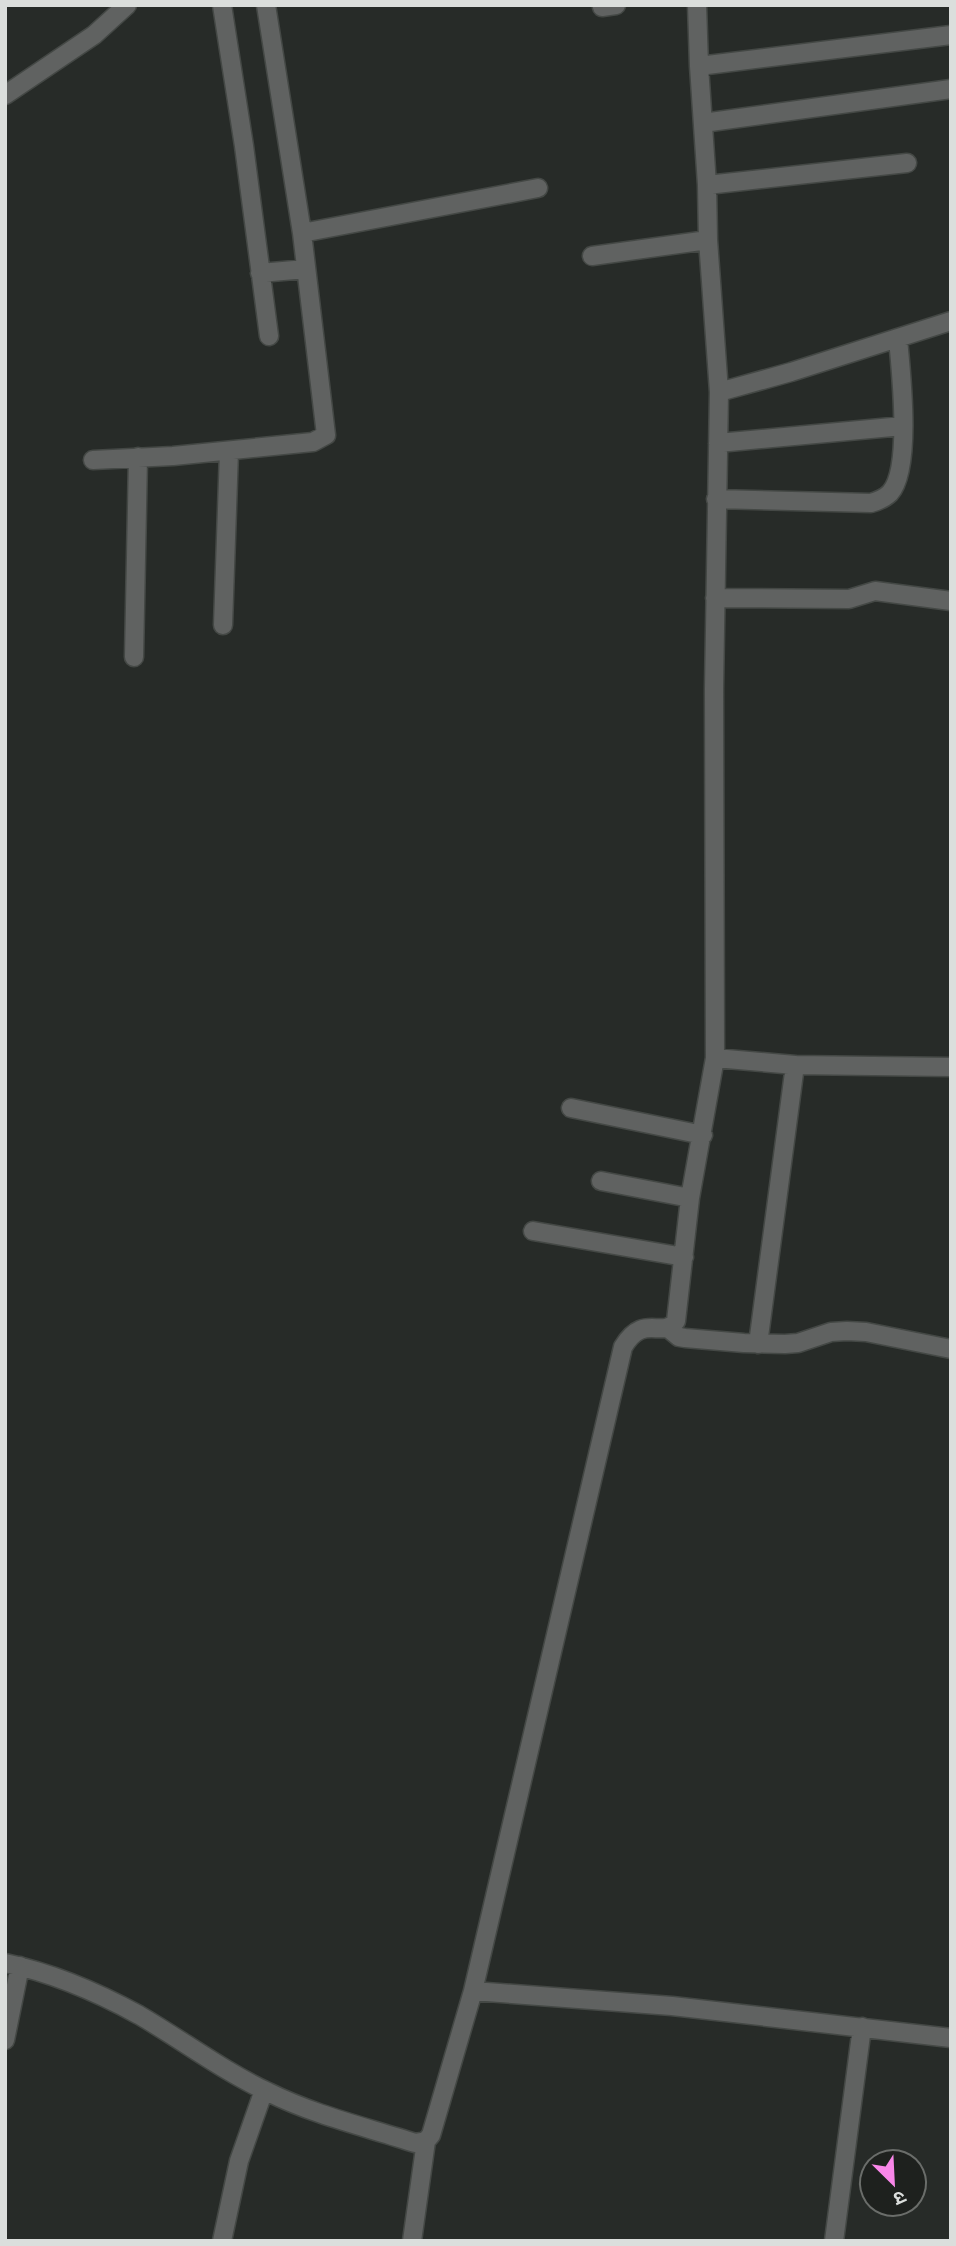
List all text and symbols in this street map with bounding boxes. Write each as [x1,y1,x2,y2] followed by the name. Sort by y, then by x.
[858,2148,928,2218] north arrow
[889,2185,910,2212] text: उ

